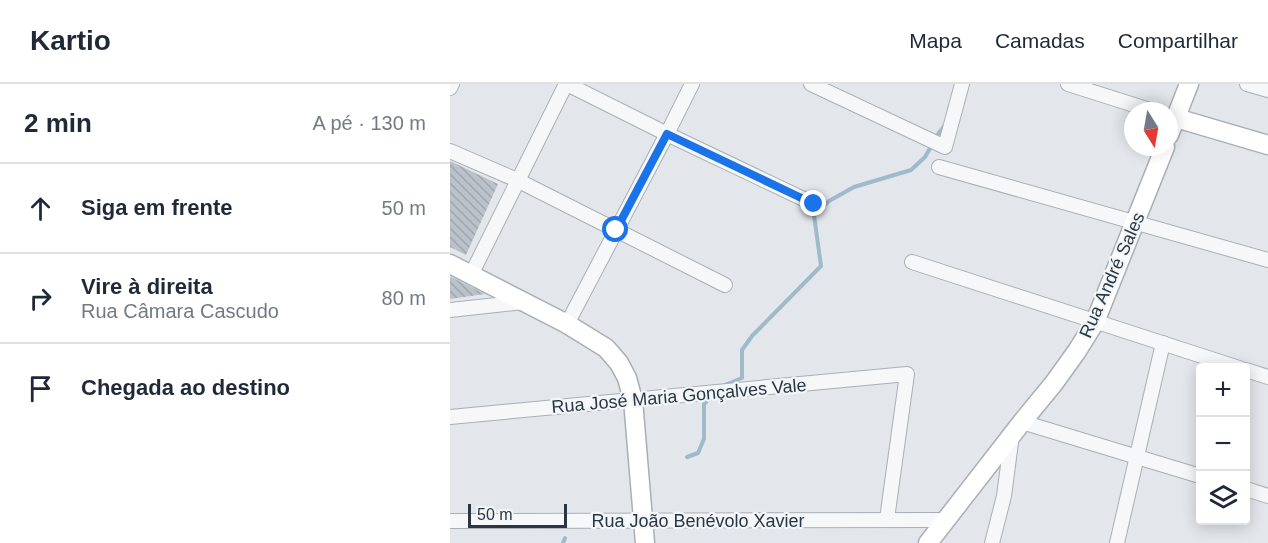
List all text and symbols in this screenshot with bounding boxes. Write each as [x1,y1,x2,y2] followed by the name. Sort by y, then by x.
[30,25,111,56] text: Kartio
[909,29,962,52] text: Mapa
[995,29,1085,52] text: Camadas
[1118,29,1238,52] text: Compartilhar
[1124,102,1178,156] north arrow
[24,108,92,138] text: 2 min
[313,112,426,134] text: A pé · 130 m
[800,190,826,216] route end
[24,192,57,225] icon: ahead
[81,195,233,220] text: Siga em frente
[382,197,426,219] text: 50 m
[1075,209,1149,341] street label: Rua André Sales
[602,216,628,242] route start
[81,274,213,299] text: Vire à direita
[24,282,57,315] icon: right
[382,287,426,309] text: 80 m
[81,300,279,322] text: Rua Câmara Cascudo
[1196,363,1250,525] map controls
[1196,363,1250,417] button: +
[24,372,57,405] icon: arrive
[81,375,290,400] text: Chegada ao destino
[551,375,807,417] street label: Rua José Maria Gonçalves Vale
[1196,417,1250,471] button: −
[1196,471,1250,525] button: layers
[468,501,567,528] scale bar
[477,506,513,523] text: 50 m
[591,511,805,531] street label: Rua João Benévolo Xavier

